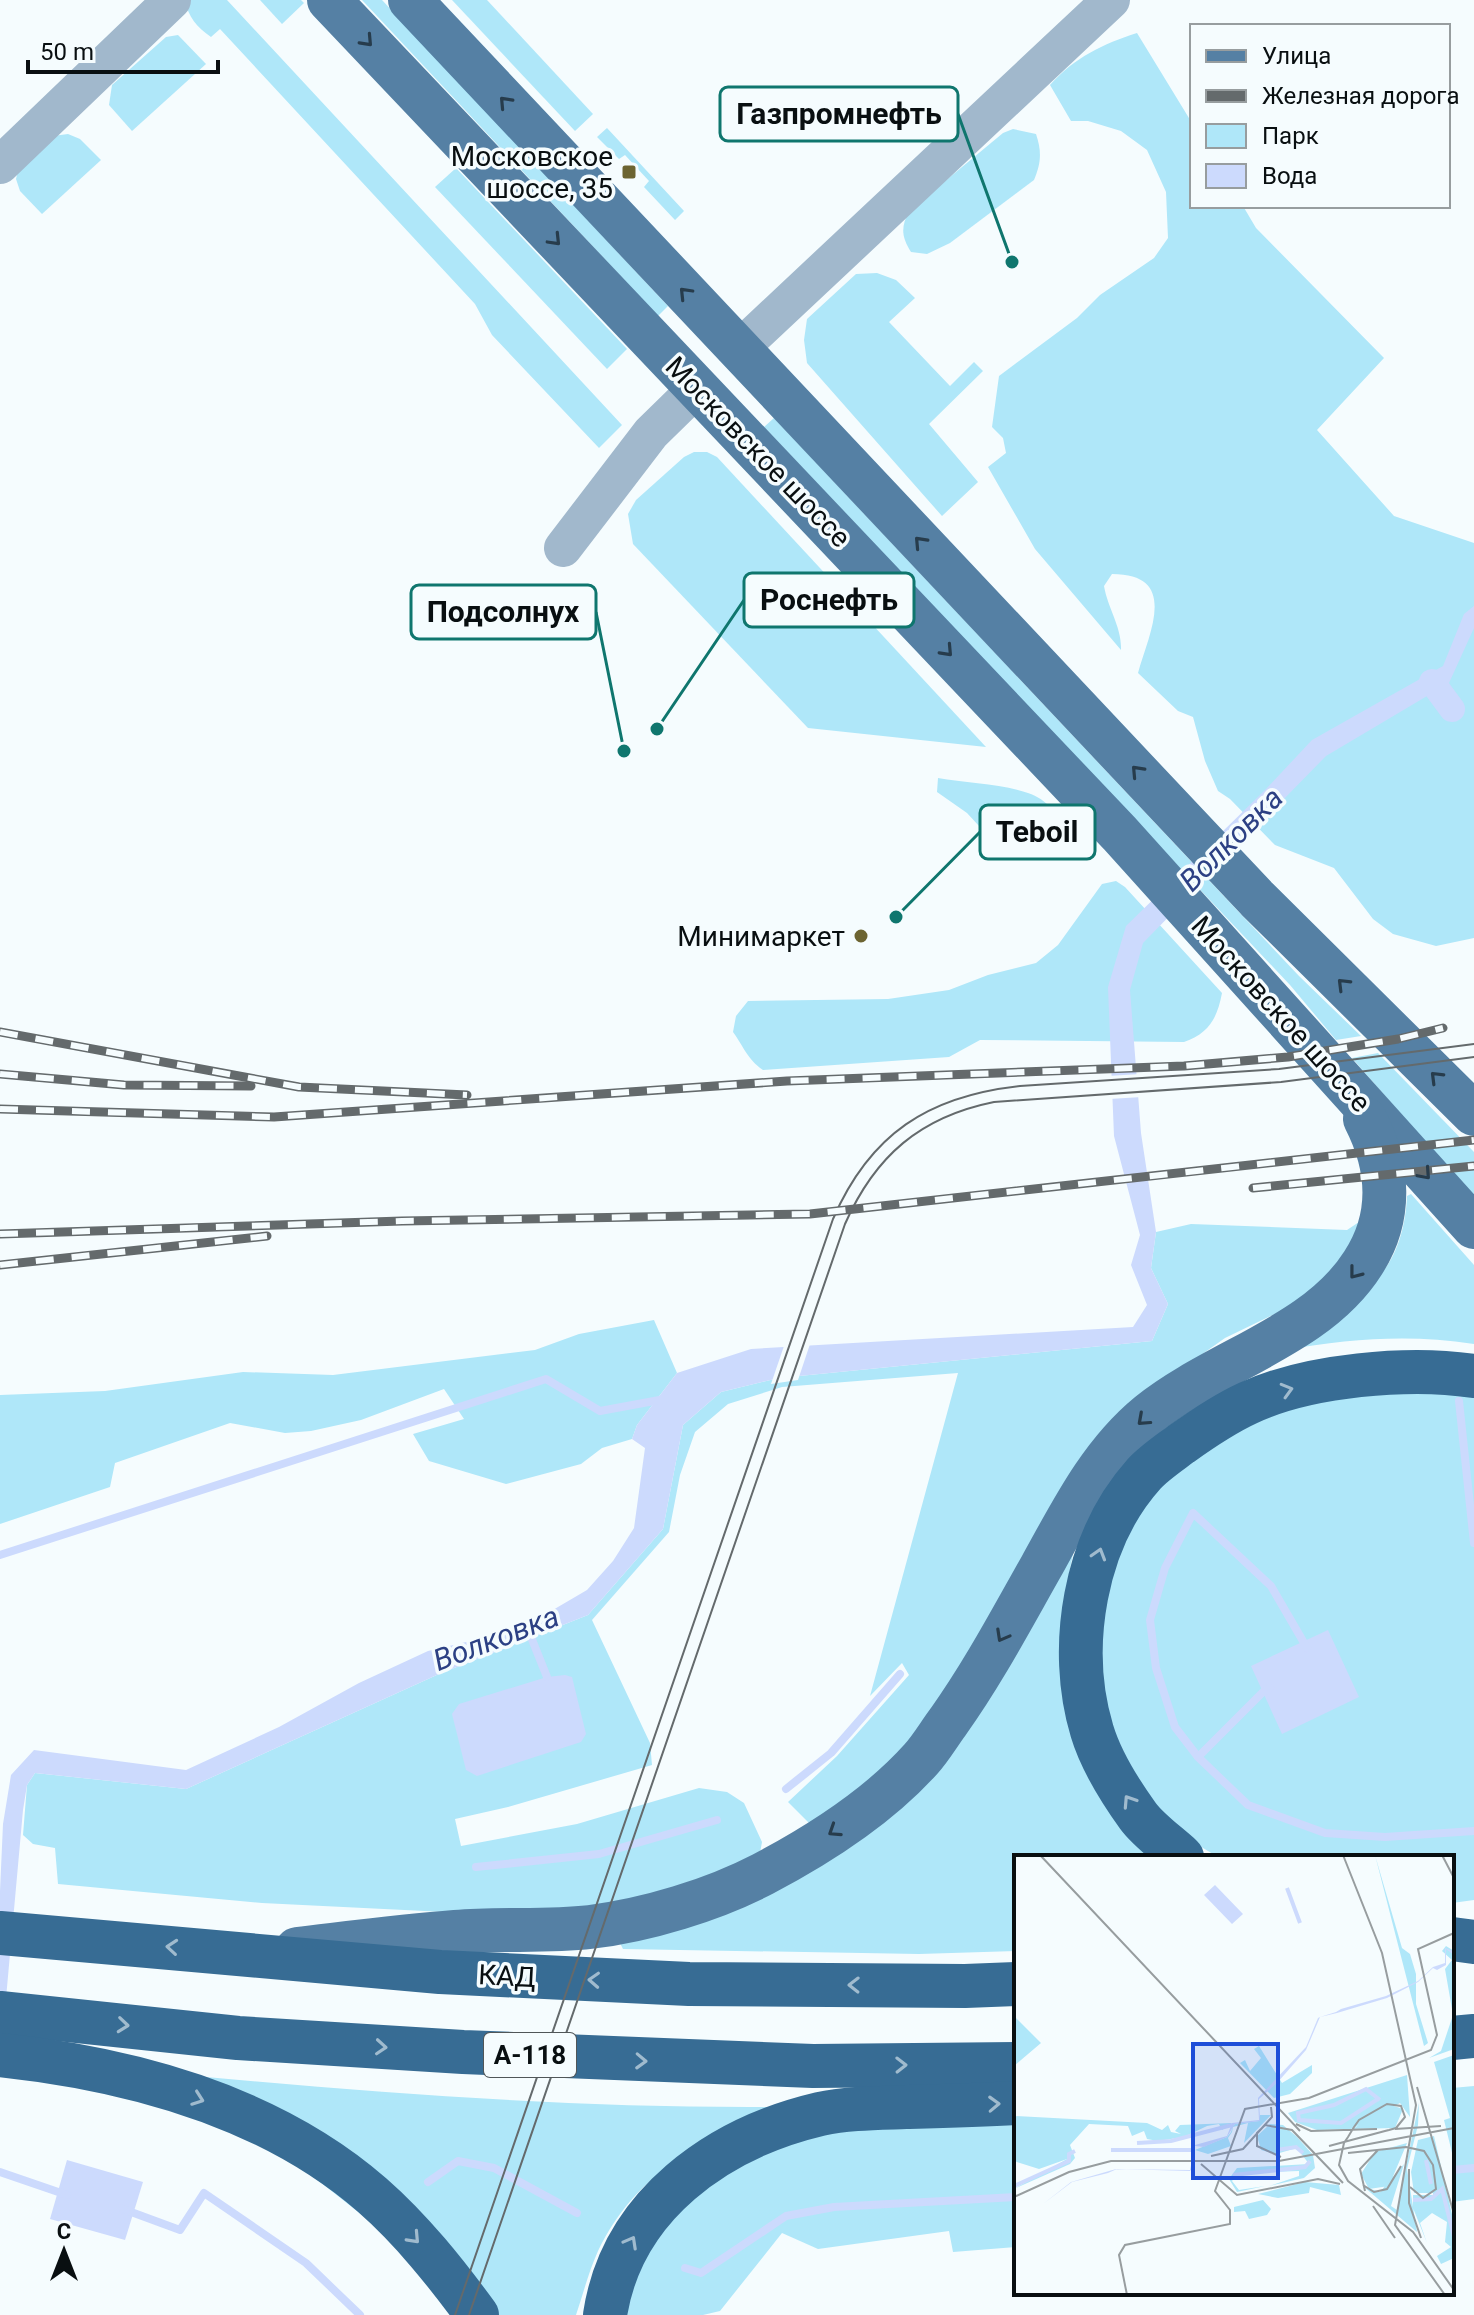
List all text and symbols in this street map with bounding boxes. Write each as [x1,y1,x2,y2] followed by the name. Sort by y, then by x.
[28,24,218,74] scale bar
[1190,24,1450,208] legend
[357,32,372,46] one-way arrow
[40,38,94,66] text: 50 m
[1262,42,1331,70] text: Улица
[1262,82,1459,110] text: Железная дорога
[720,87,958,141] callout: Газпромнефть
[736,96,942,131] text: Газпромнефть
[500,97,514,112] one-way arrow
[1262,122,1319,150] text: Парк
[451,140,613,205] place label: Московское шоссе, 35
[1262,162,1317,190] text: Вода
[620,163,638,181] marker: Московское шоссе, 35
[546,230,560,245] one-way arrow
[680,288,695,302] one-way arrow
[659,350,857,554] street label: Московское шоссе
[915,536,929,551] one-way arrow
[744,573,914,627] callout: Роснефть
[760,582,898,617] text: Роснефть
[411,585,596,639] callout: Подсолнух
[427,594,580,629] text: Подсолнух
[937,642,952,656] one-way arrow
[1132,766,1146,780] one-way arrow
[1172,780,1290,898] water label: Волковка
[980,805,1095,859] callout: Teboil
[995,814,1079,849] text: Teboil
[1184,909,1378,1119] street label: Московское шоссе
[677,920,845,953] place label: Минимаркет
[852,927,870,945] marker: Минимаркет
[1338,979,1352,993] one-way arrow
[1431,1071,1445,1086] one-way arrow
[1416,1164,1430,1179] one-way arrow
[1351,1264,1365,1279] one-way arrow
[1280,1383,1294,1399] one-way arrow
[1138,1410,1153,1425] one-way arrow
[1090,1547,1106,1561] one-way arrow
[428,1598,564,1678] water label: Волковка
[996,1628,1012,1642] one-way arrow
[1123,1795,1138,1810] one-way arrow
[829,1821,843,1836] one-way arrow
[1014,1855,1454,2295] inset map
[165,1939,178,1956] one-way arrow
[477,1958,537,1994] street label: КАД
[587,1971,600,1988] one-way arrow
[847,1977,860,1994] one-way arrow
[116,2017,129,2034] one-way arrow
[484,2033,576,2077] road number: А-118
[375,2038,388,2055] one-way arrow
[635,2052,648,2069] one-way arrow
[895,2056,908,2074] one-way arrow
[190,2089,204,2105] one-way arrow
[988,2096,1001,2113] one-way arrow
[24,2211,104,2291] north arrow
[57,2219,71,2244] text: С
[404,2229,419,2243] one-way arrow
[621,2236,637,2251] one-way arrow

